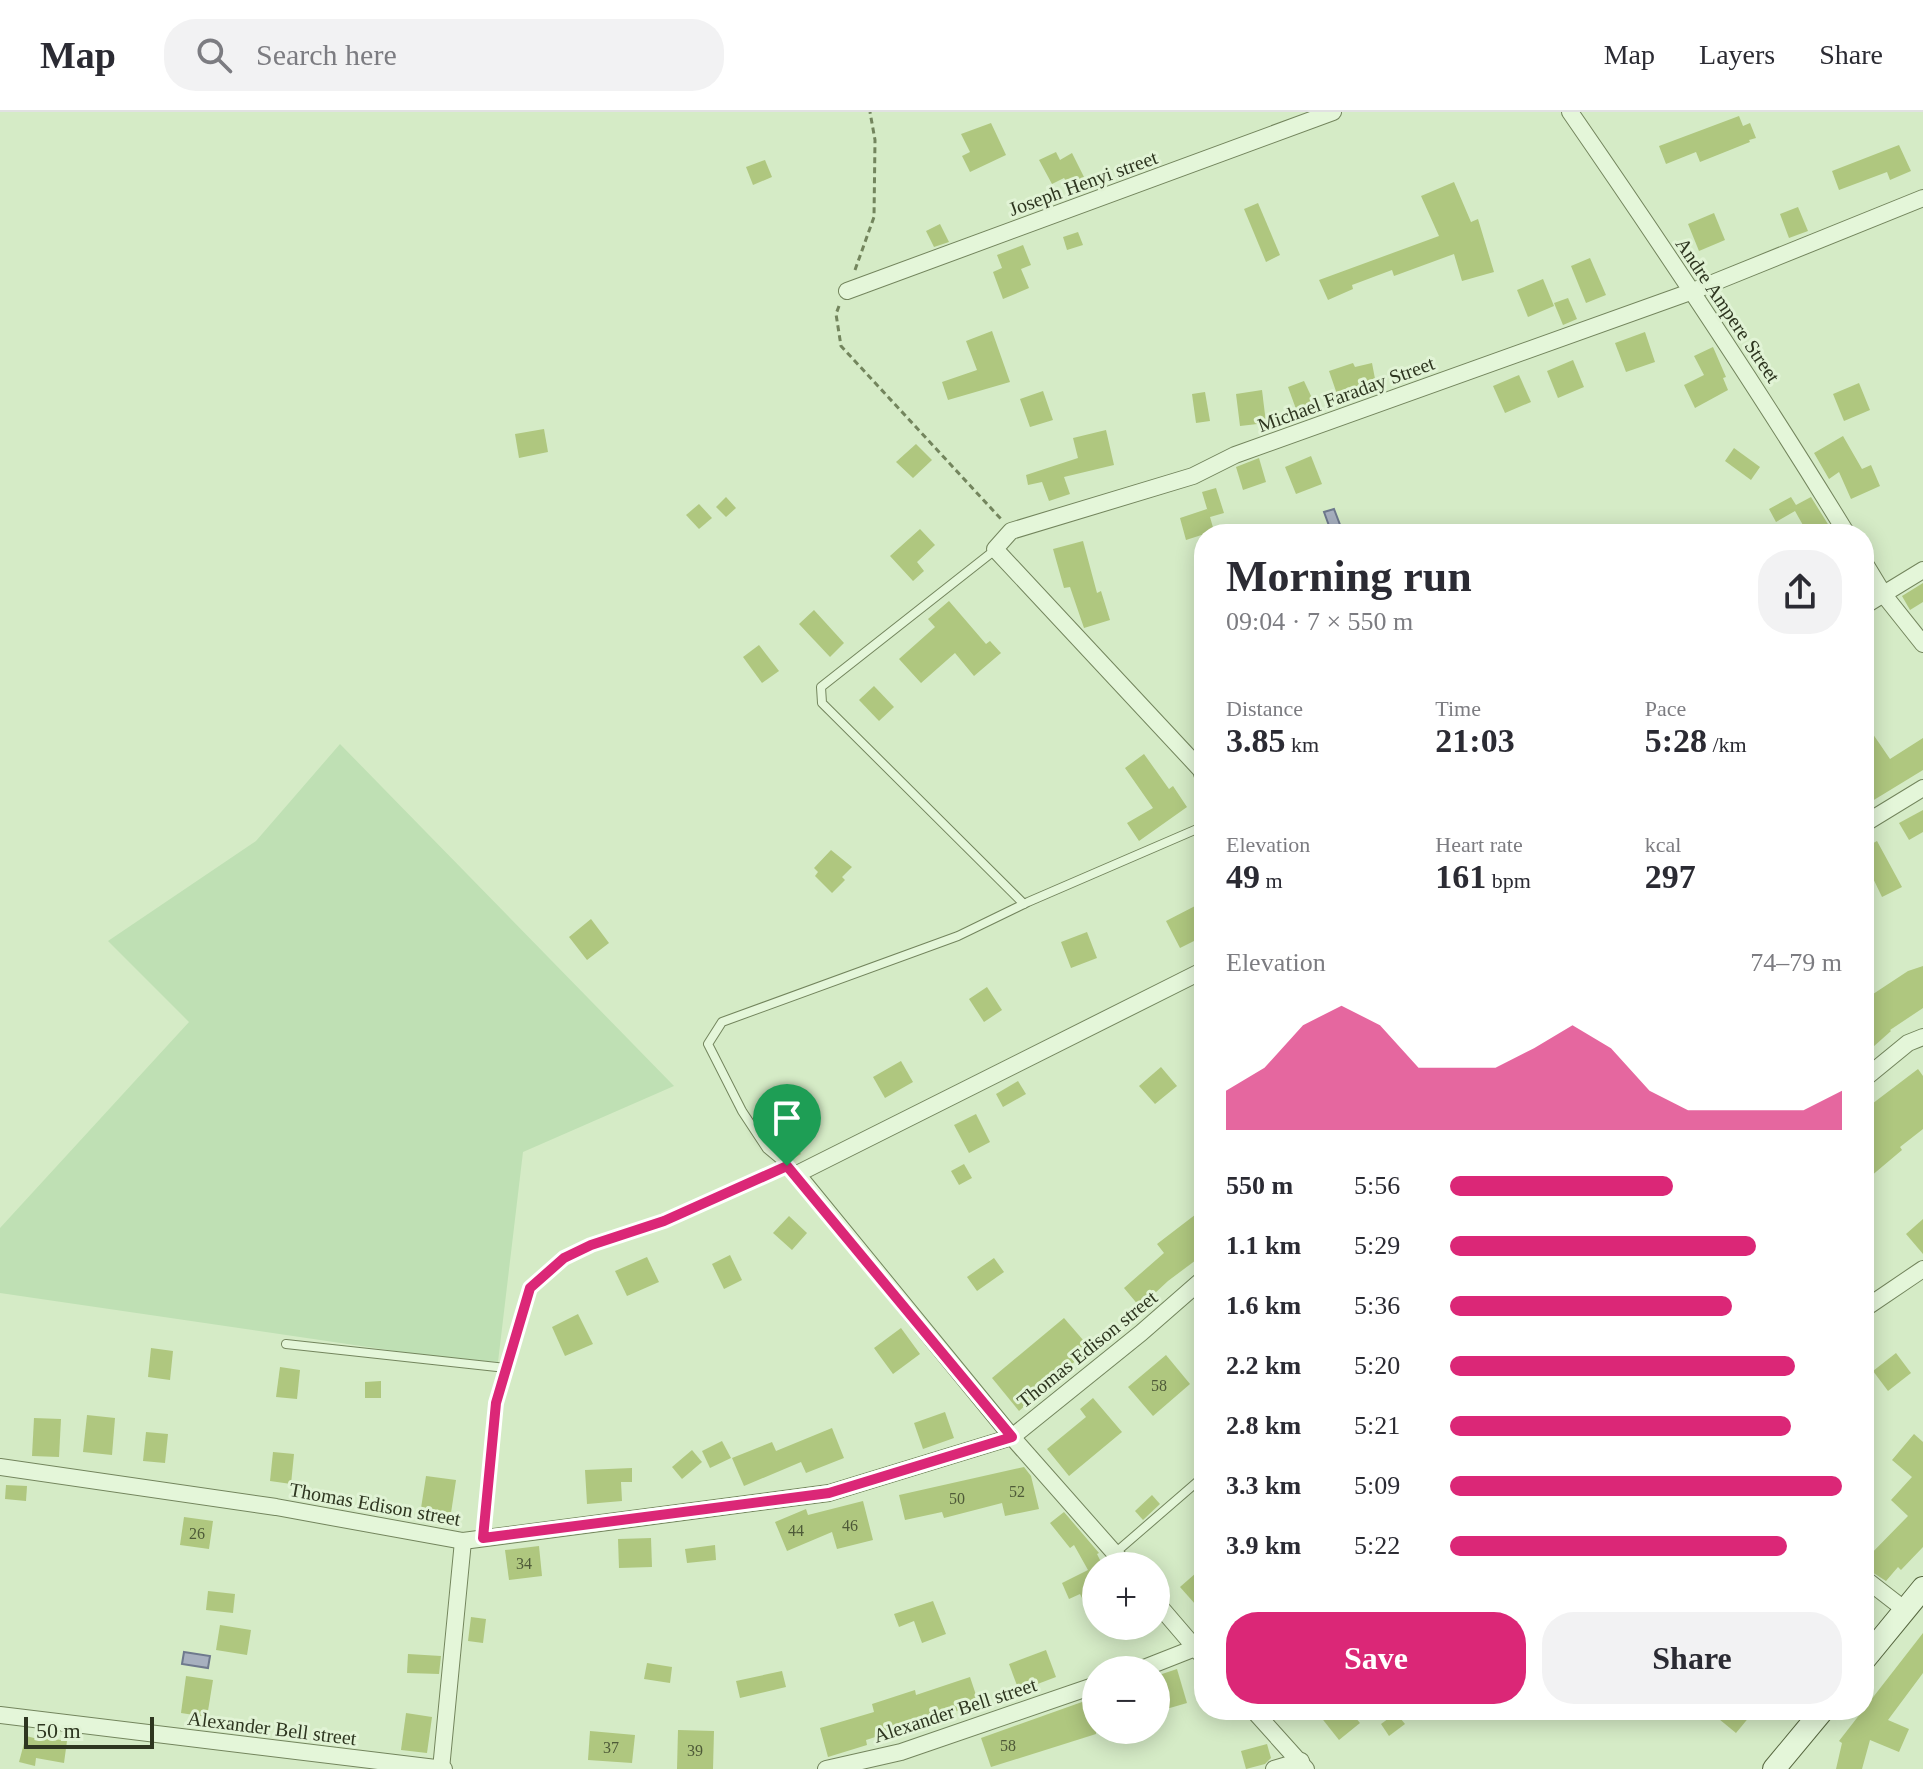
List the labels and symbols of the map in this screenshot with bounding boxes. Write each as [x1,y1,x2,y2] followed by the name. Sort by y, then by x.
[1006,146,1161,221] street label: Joseph Henyi street
[1671,233,1785,388] street label: Andre Ampere Street
[1255,352,1438,437] street label: Michael Faraday Street
[753,1084,821,1166] pin
[1013,1286,1162,1412] street label: Thomas Edison street
[1151,1377,1167,1394] house number: 58
[288,1478,463,1530] street label: Thomas Edison street
[1009,1483,1025,1500] house number: 52
[949,1490,965,1507] house number: 50
[842,1517,858,1534] house number: 46
[788,1522,804,1539] house number: 44
[189,1525,205,1542] house number: 26
[516,1555,532,1572] house number: 34
[871,1673,1040,1747] street label: Alexander Bell street
[186,1707,358,1749] street label: Alexander Bell street
[24,1713,154,1749] scale bar
[1000,1737,1016,1754] house number: 58
[603,1739,619,1756] house number: 37
[687,1742,703,1759] house number: 39

